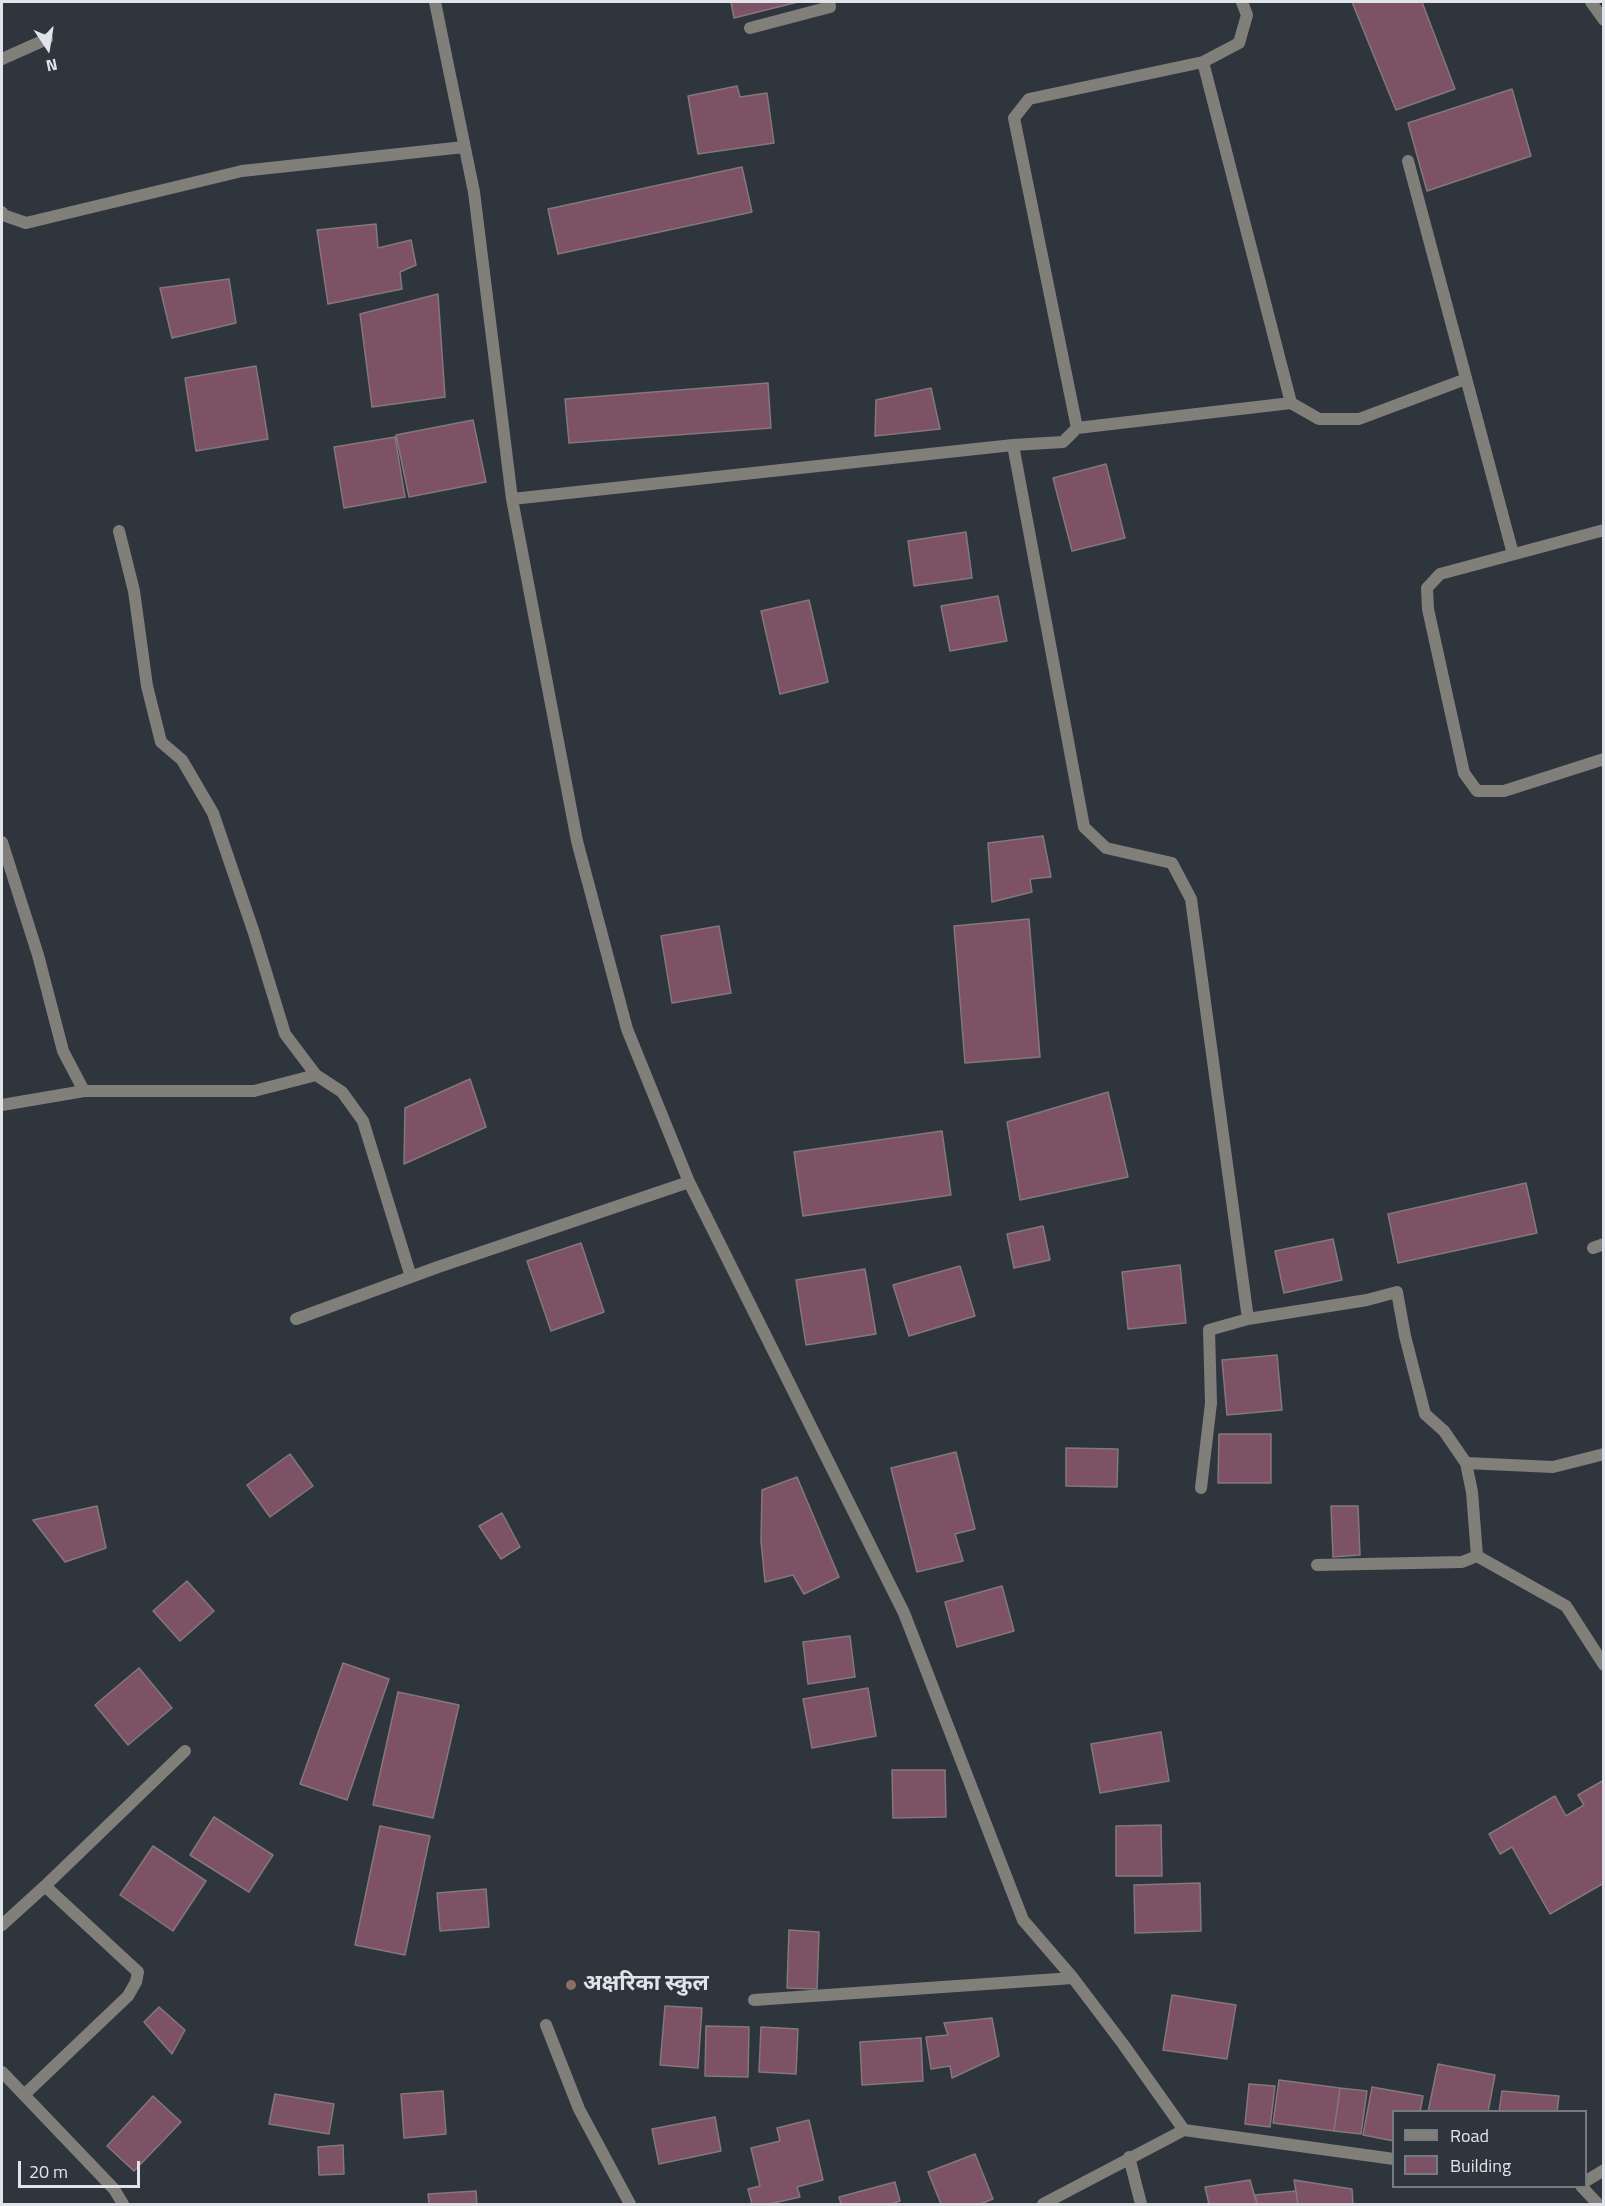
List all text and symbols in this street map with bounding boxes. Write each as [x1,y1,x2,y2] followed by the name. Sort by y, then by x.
[18,18,78,78] north arrow
[44,53,60,78] text: N
[583,1972,709,1998] place label: अक्षरिका स्कुल
[564,1978,578,1992] marker: अक्षरिका स्कुल
[1392,2110,1587,2188] legend
[1450,2122,1489,2149] text: Road
[21,2149,142,2187] scale bar
[1450,2152,1511,2179] text: Building
[29,2158,68,2185] text: 20 m

